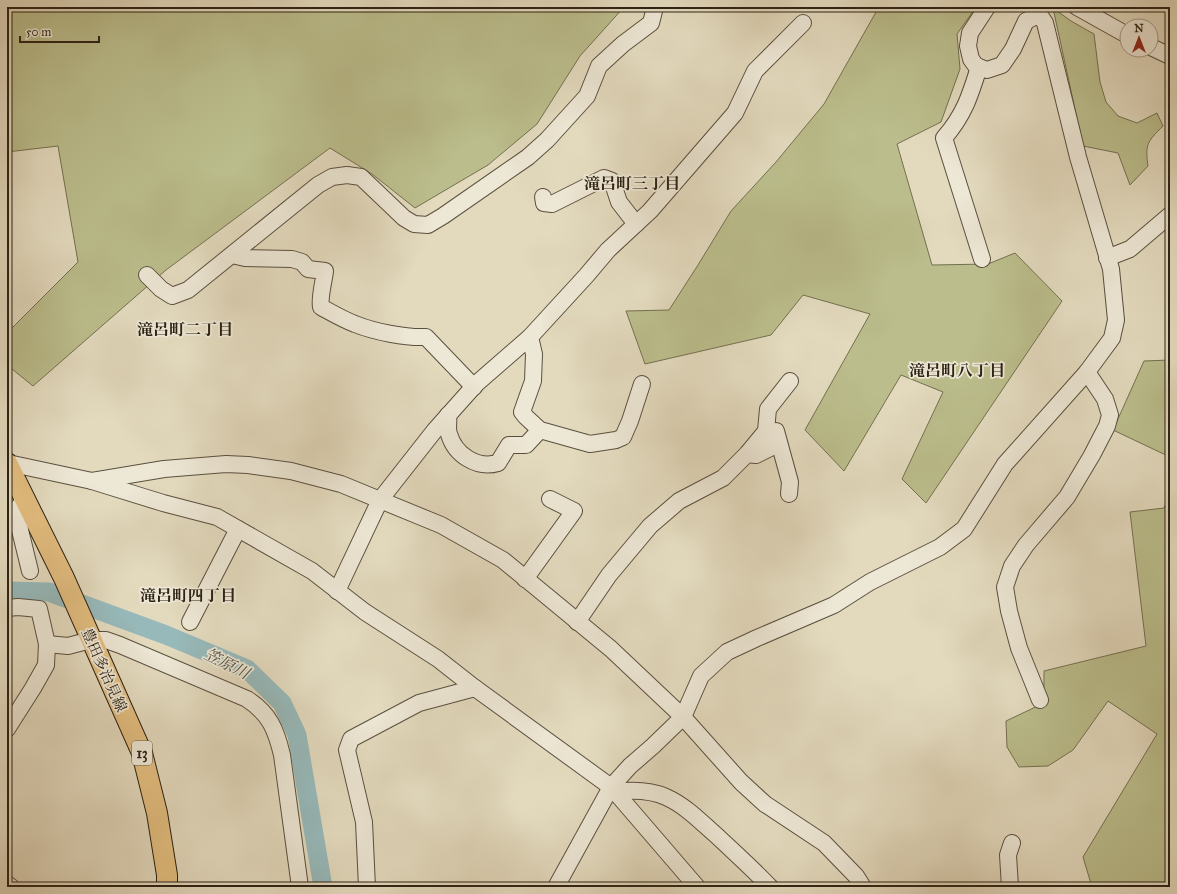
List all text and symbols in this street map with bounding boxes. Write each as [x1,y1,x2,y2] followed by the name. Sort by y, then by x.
[20,18,99,44] scale bar
[1119,18,1159,58] north arrow
[1134,22,1144,35] text: N
[26,25,51,39] text: 50 m
[584,174,680,193] district label: 滝呂町三丁目
[137,320,233,339] district label: 滝呂町二丁目
[909,361,1005,380] district label: 滝呂町八丁目
[140,586,236,605] district label: 滝呂町四丁目
[77,625,131,715] street label: 豊田多治見線
[201,644,254,684] water label: 笠原川
[132,741,152,765] road number: 13

